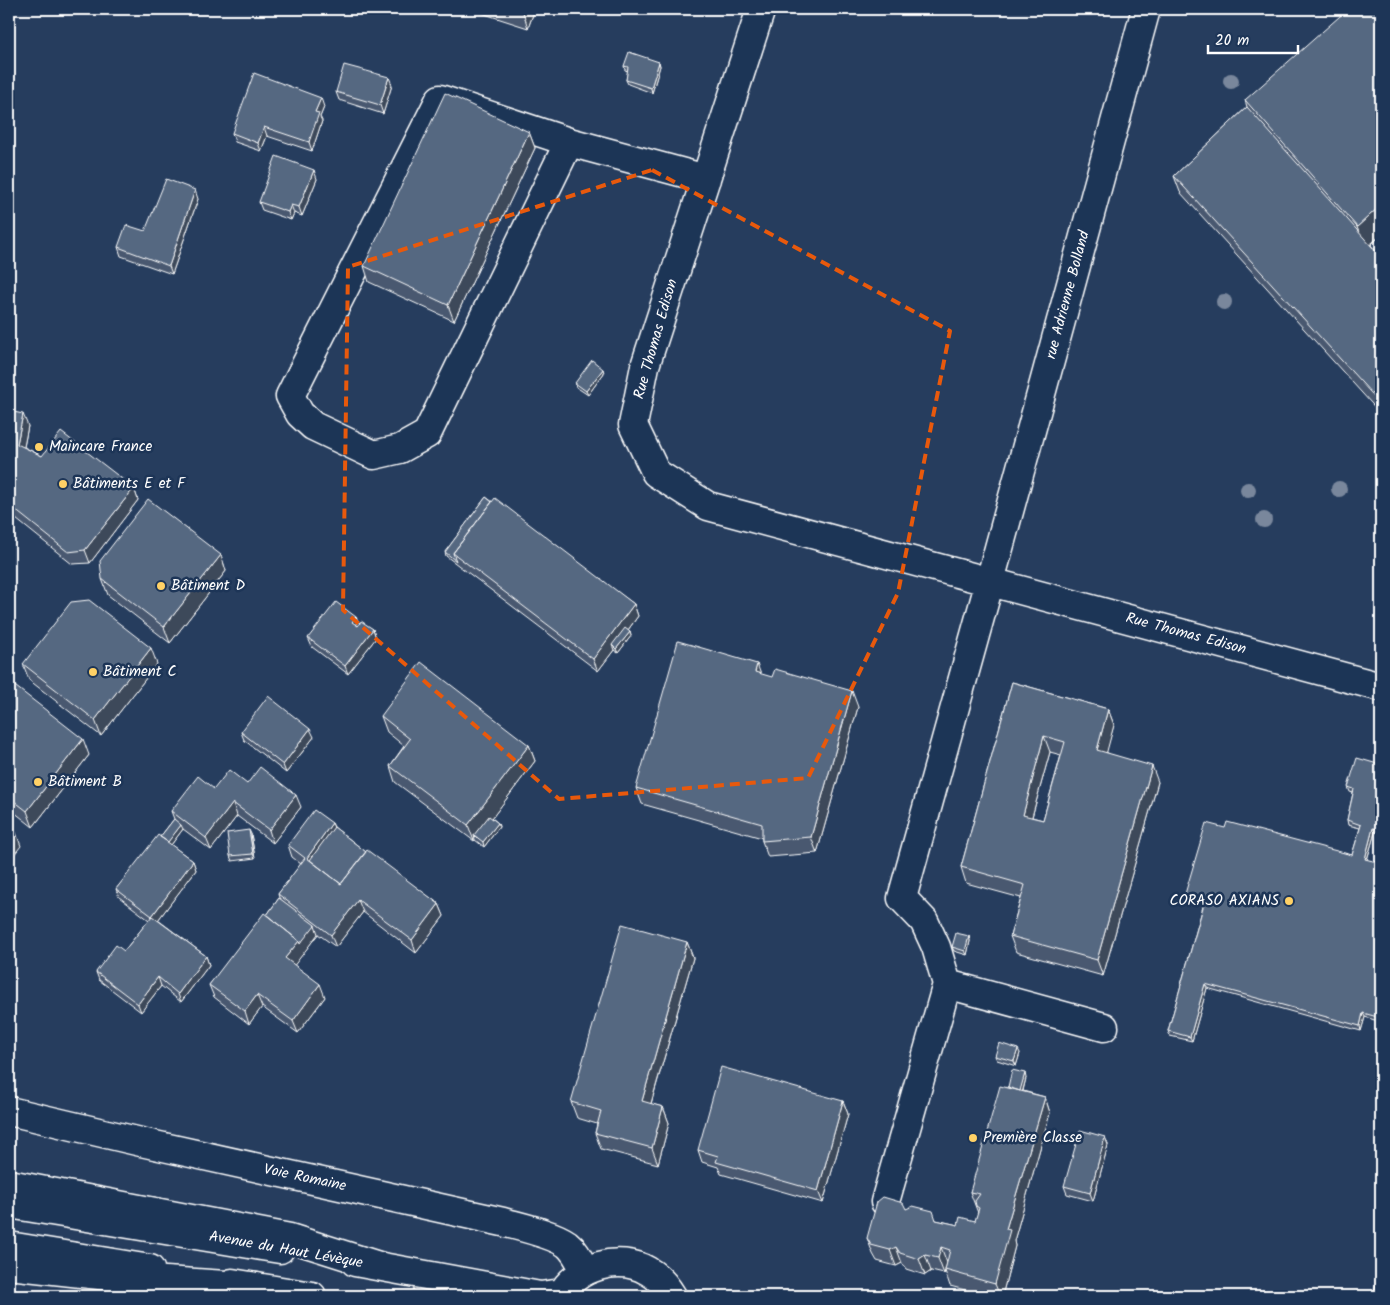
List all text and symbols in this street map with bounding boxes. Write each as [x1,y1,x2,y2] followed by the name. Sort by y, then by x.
[1208,22,1298,54] scale bar
[1215,29,1249,53] text: 20 m
[1039,228,1097,362] street label: rue Adrienne Bolland
[627,276,685,402] street label: Rue Thomas Edison
[49,435,152,459] place label: Maincare France
[33,441,45,453] marker: Maincare France
[73,472,186,496] place label: Bâtiments E et F
[57,478,69,490] marker: Bâtiments E et F
[171,574,246,598] place label: Bâtiment D
[155,580,167,592] marker: Bâtiment D
[1123,606,1249,662] street label: Rue Thomas Edison
[103,660,177,684] place label: Bâtiment C
[87,666,99,678] marker: Bâtiment C
[48,770,122,794] place label: Bâtiment B
[32,776,44,788] marker: Bâtiment B
[1169,889,1279,913] place label: CORASO AXIANS
[1283,895,1295,907] marker: CORASO AXIANS
[983,1126,1082,1150] place label: Première Classe
[967,1132,979,1144] marker: Première Classe
[261,1158,349,1199] street label: Voie Romaine
[207,1225,365,1275] street label: Avenue du Haut Lévèque

